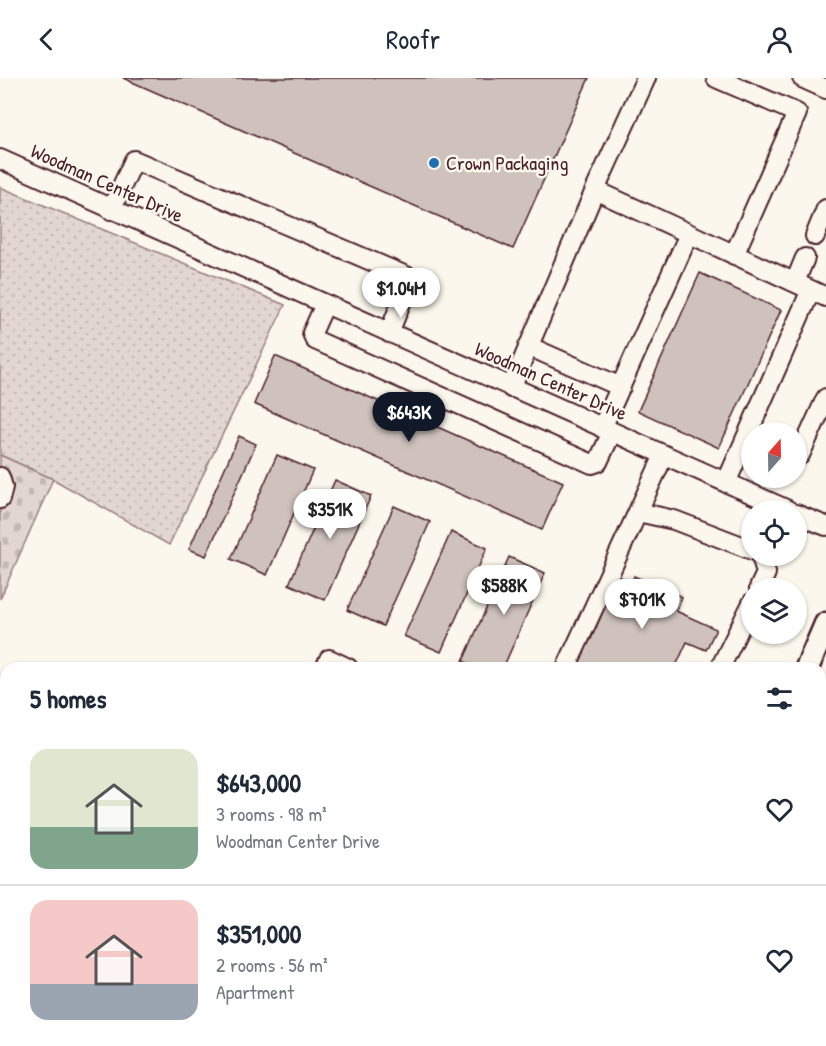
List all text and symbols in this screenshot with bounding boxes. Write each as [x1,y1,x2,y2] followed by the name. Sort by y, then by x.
[386,21,440,57] text: Roofr
[30,23,63,56] icon: back
[763,23,796,56] icon: person
[27,137,188,228] street label: Woodman Center Drive
[446,149,568,176] place label: Crown Packaging
[427,156,441,170] marker: Crown Packaging
[352,268,450,319] pin: $1.04M
[376,274,426,301] text: $1.04M
[471,335,632,426] street label: Woodman Center Drive
[367,392,451,443] pin: $643K
[386,398,432,425] text: $643K
[741,422,807,488] north arrow
[741,422,807,644] map controls
[288,489,372,540] pin: $351K
[307,495,353,522] text: $351K
[741,500,807,566] button: locate
[462,565,546,616] pin: $588K
[481,571,527,598] text: $588K
[741,578,807,644] button: layers
[600,579,684,630] pin: $701K
[619,585,665,612] text: $701K
[30,681,106,716] text: 5 homes
[763,682,796,715] icon: filters
[216,765,301,800] text: $643,000
[78,773,150,845] icon: home
[763,793,796,826] icon: heart
[216,800,327,827] text: 3 rooms · 98 m²
[216,827,380,854] text: Woodman Center Drive
[216,916,301,951] text: $351,000
[78,924,150,996] icon: home
[763,944,796,977] icon: heart
[216,951,328,978] text: 2 rooms · 56 m²
[216,978,294,1005] text: Apartment

